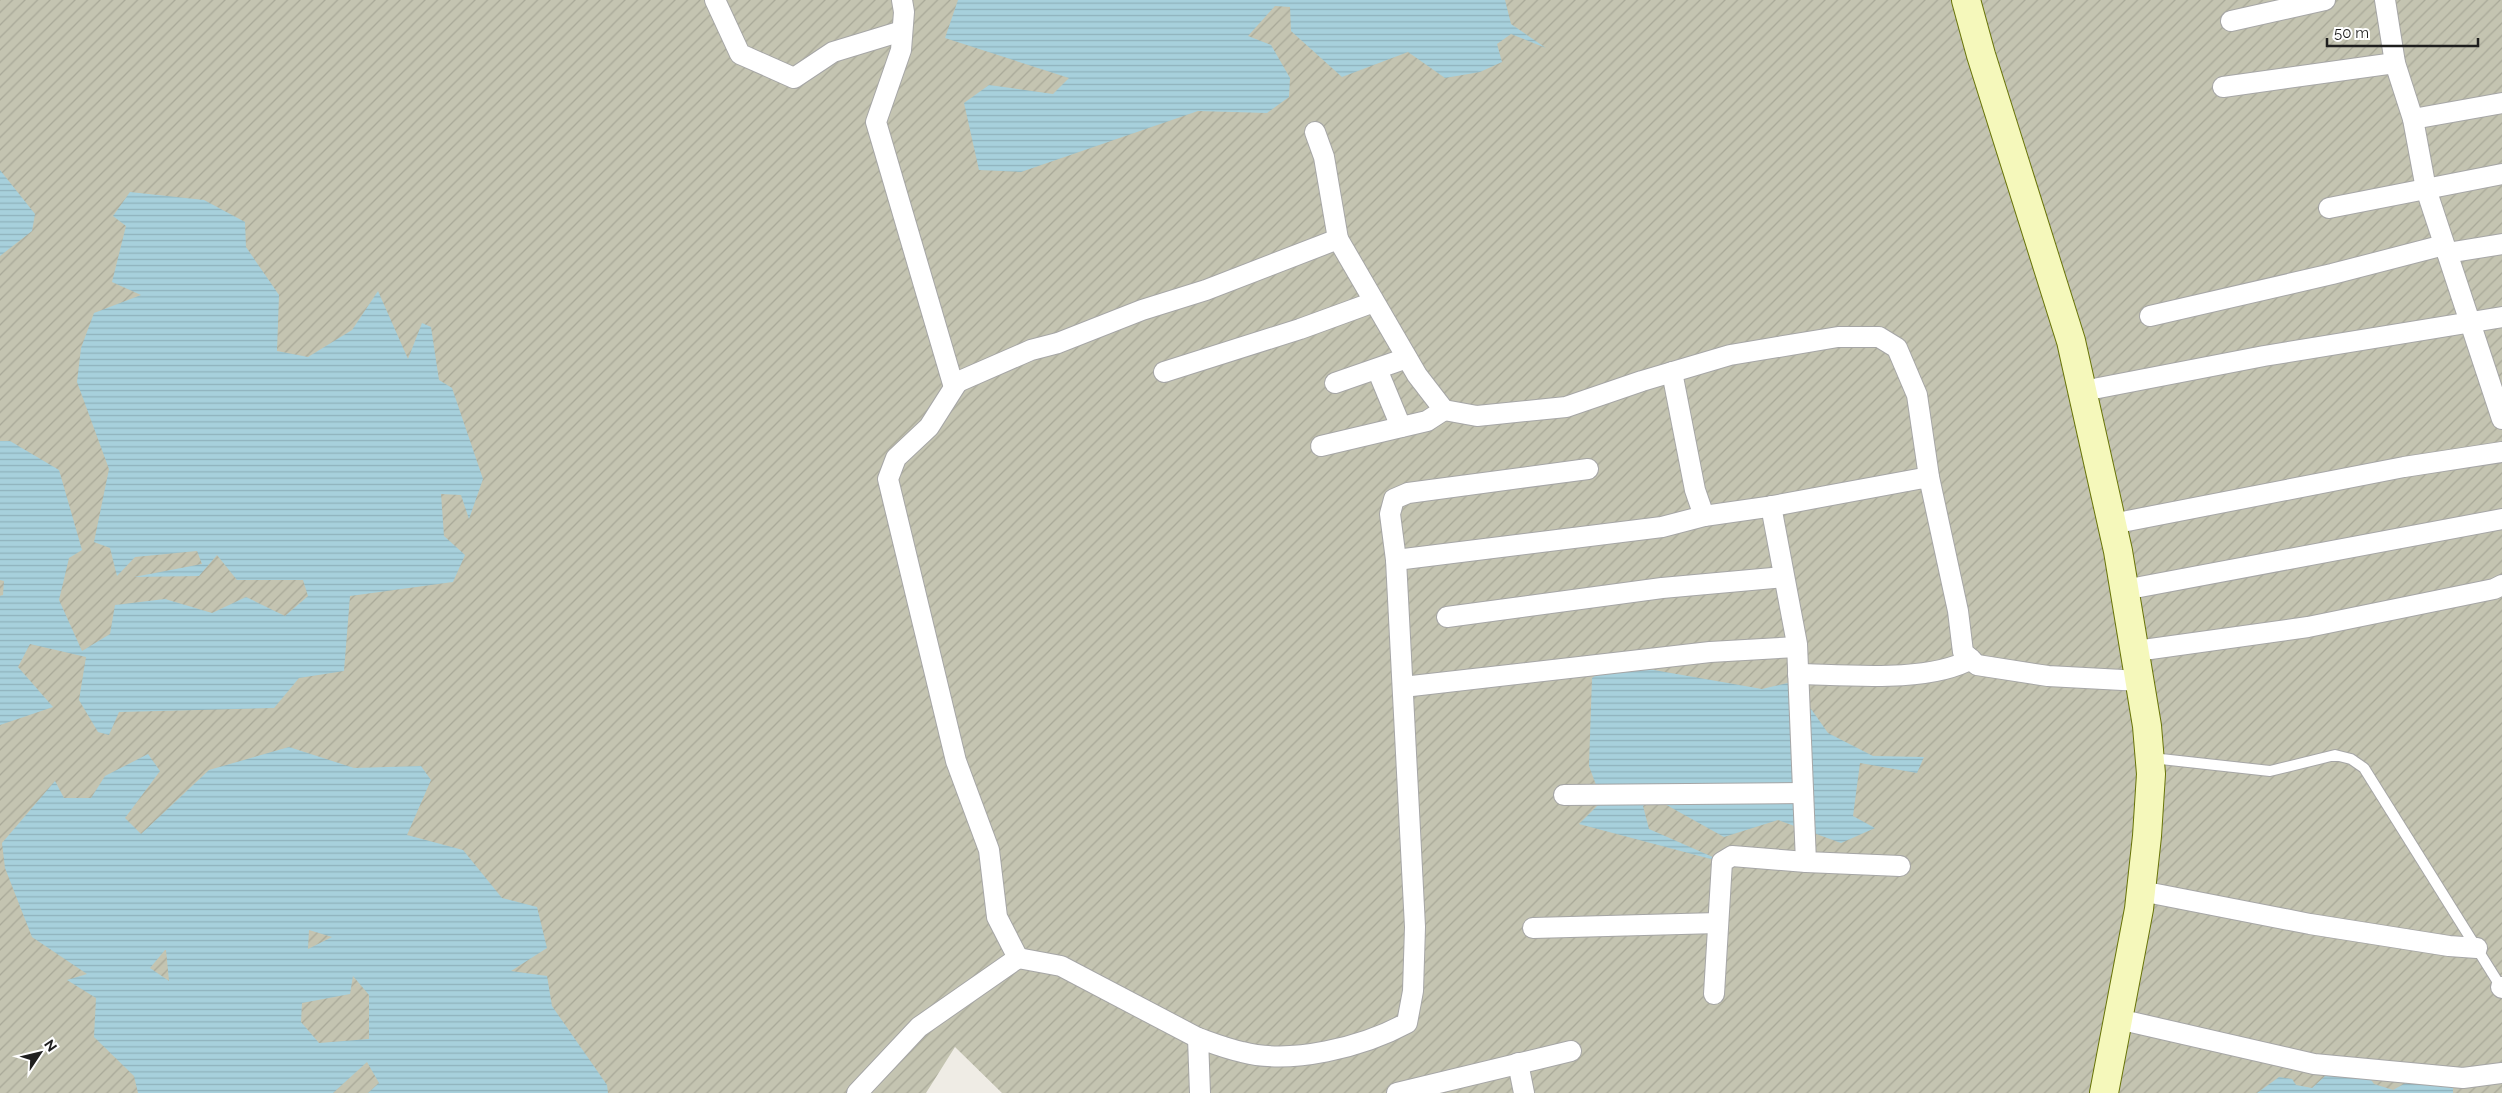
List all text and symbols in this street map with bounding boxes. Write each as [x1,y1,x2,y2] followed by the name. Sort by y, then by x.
[2327,15,2478,47] scale bar
[2334,24,2369,42] text: 50 m
[15,1028,65,1078] north arrow
[41,1037,60,1055] text: N

